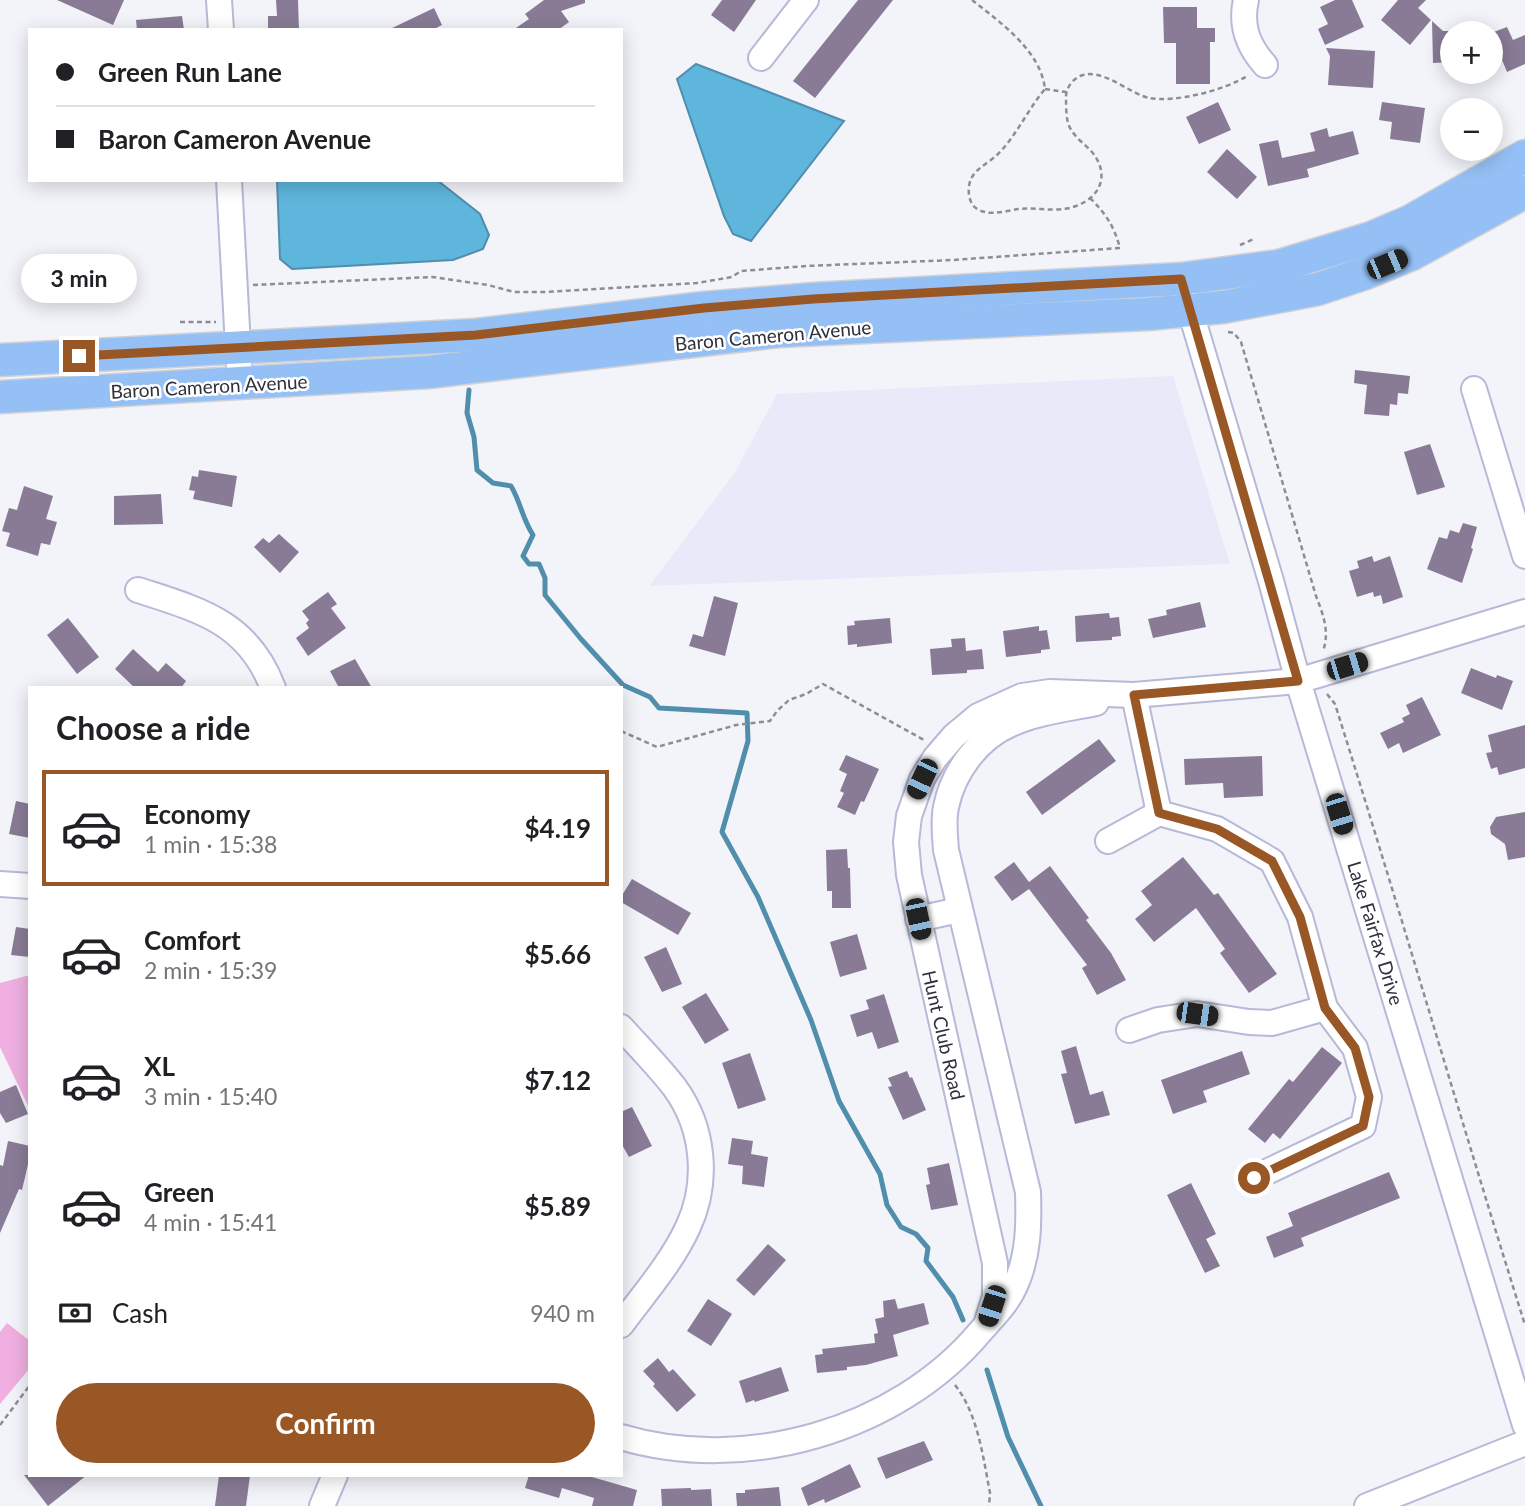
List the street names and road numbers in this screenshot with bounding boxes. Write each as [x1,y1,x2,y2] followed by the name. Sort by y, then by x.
[674,315,872,355] street label: Baron Cameron Avenue
[110,369,308,403] street label: Baron Cameron Avenue
[1343,858,1409,1008] street label: Lake Fairfax Drive
[918,968,970,1102] street label: Hunt Club Road

